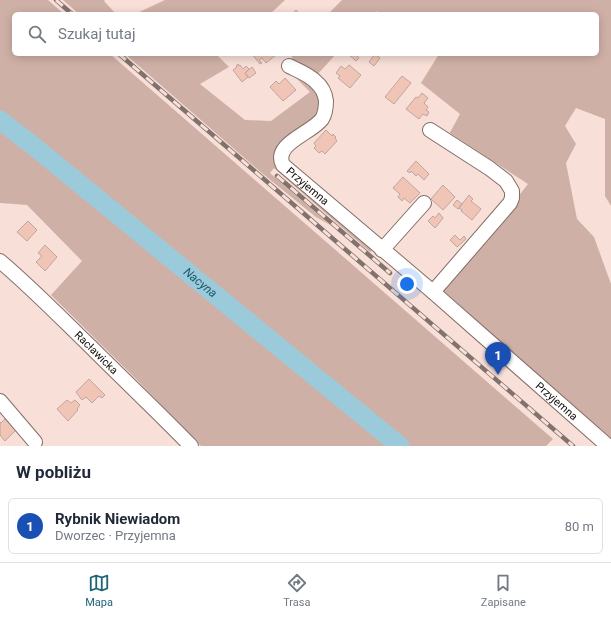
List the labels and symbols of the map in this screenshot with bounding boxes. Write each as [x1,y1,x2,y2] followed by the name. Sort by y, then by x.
[284,165,331,208] street label: Przyjemna
[181,265,220,300] water label: Nacyna
[397,274,417,294] your location
[72,329,121,377] street label: Racławicka
[485,342,511,375] pin: 1
[533,379,580,423] street label: Przyjemna

